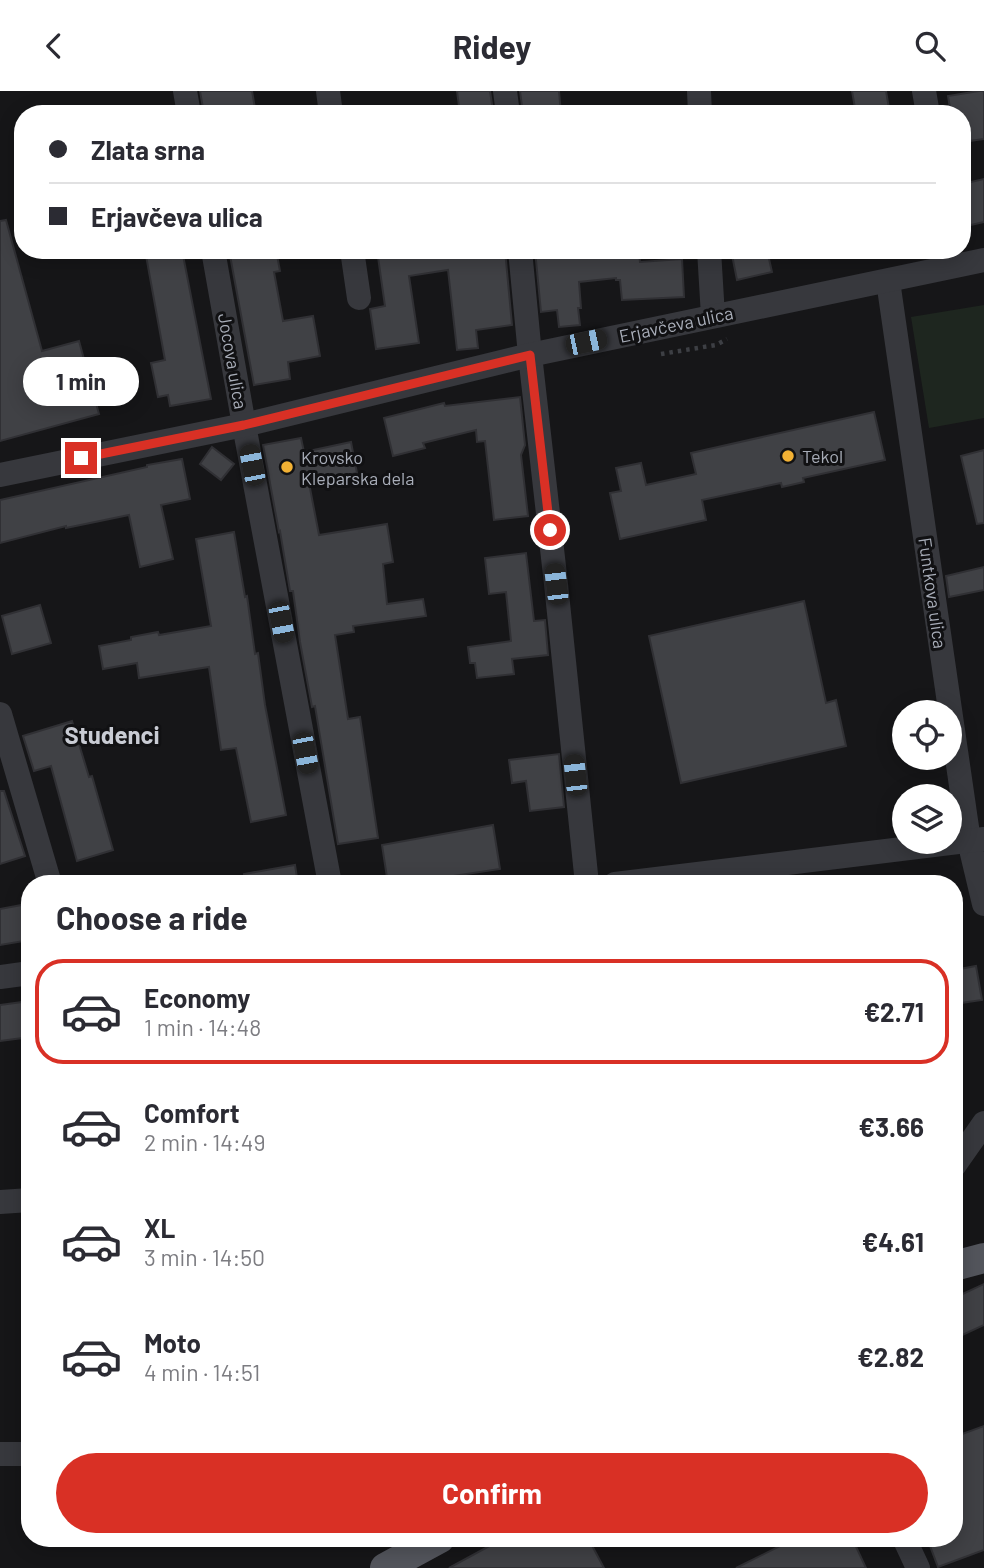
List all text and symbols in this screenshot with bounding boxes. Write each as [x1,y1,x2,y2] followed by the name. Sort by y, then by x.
[35,27,73,65] icon: back
[453,27,531,65] text: Ridey
[911,27,949,65] icon: search
[91,134,205,165] text: Zlata srna
[91,201,263,232] text: Erjavčeva ulica
[617,301,735,347] street label: Erjavčeva ulica
[214,311,252,411] street label: Jocova ulica
[564,327,609,357] car
[23,357,139,405] callout: 1 min
[56,367,106,395] text: 1 min
[65,442,97,474] route end
[238,442,267,488] car
[802,445,843,467] place label: Tekol
[301,446,414,489] place label: Krovsko Kleparska dela
[780,448,796,464] marker: Tekol
[279,459,295,475] marker: Krovsko Kleparska dela
[534,514,566,546] route start
[914,536,952,650] street label: Funtkova ulica
[544,562,569,606] car
[267,599,296,645] car
[892,700,962,854] map controls
[892,700,962,770] button: locate
[64,720,160,749] district label: Studenci
[291,730,320,776] car
[563,753,588,797] car
[892,784,962,854] button: layers
[56,898,248,936] text: Choose a ride
[60,980,123,1043] icon: car
[144,982,250,1013] text: Economy
[864,996,924,1027] text: €2.71
[144,1013,261,1041] text: 1 min · 14:48
[60,1095,123,1158] icon: car
[144,1097,240,1128] text: Comfort
[859,1111,924,1142] text: €3.66
[144,1128,265,1156] text: 2 min · 14:49
[60,1210,123,1273] icon: car
[144,1212,175,1243] text: XL
[862,1226,924,1257] text: €4.61
[144,1243,265,1271] text: 3 min · 14:50
[60,1325,123,1388] icon: car
[144,1327,201,1358] text: Moto
[857,1341,924,1372] text: €2.82
[144,1358,260,1386] text: 4 min · 14:51
[56,1453,928,1533] button: Confirm

